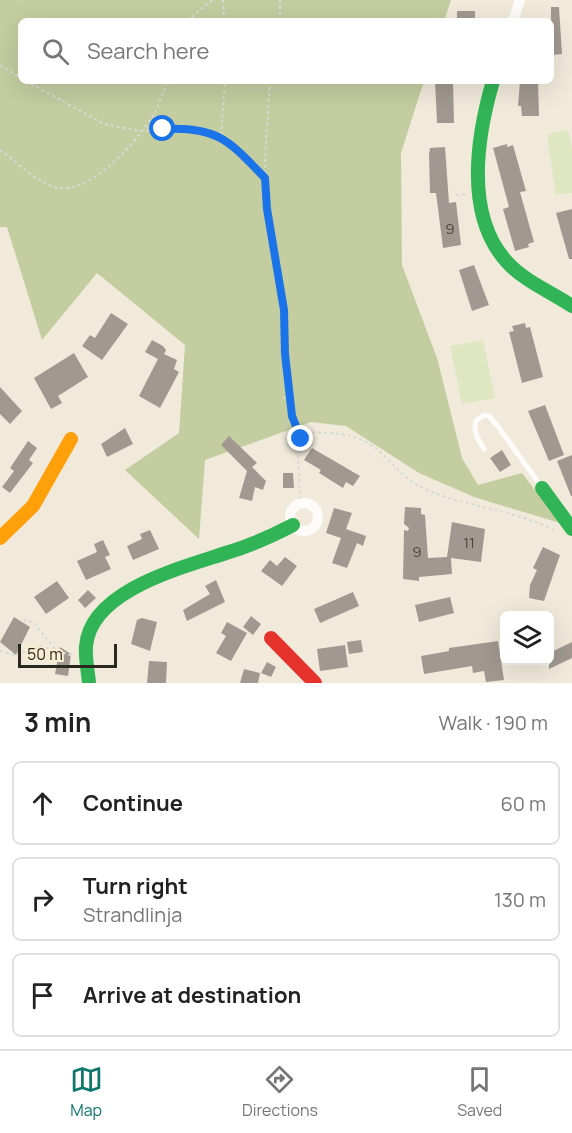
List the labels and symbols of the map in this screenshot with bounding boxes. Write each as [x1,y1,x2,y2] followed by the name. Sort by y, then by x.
[149,115,175,141] route start
[445,218,455,239] house number: 9
[287,425,313,451] route end
[463,532,475,553] house number: 11
[412,541,422,562] house number: 9
[18,641,117,668] scale bar

